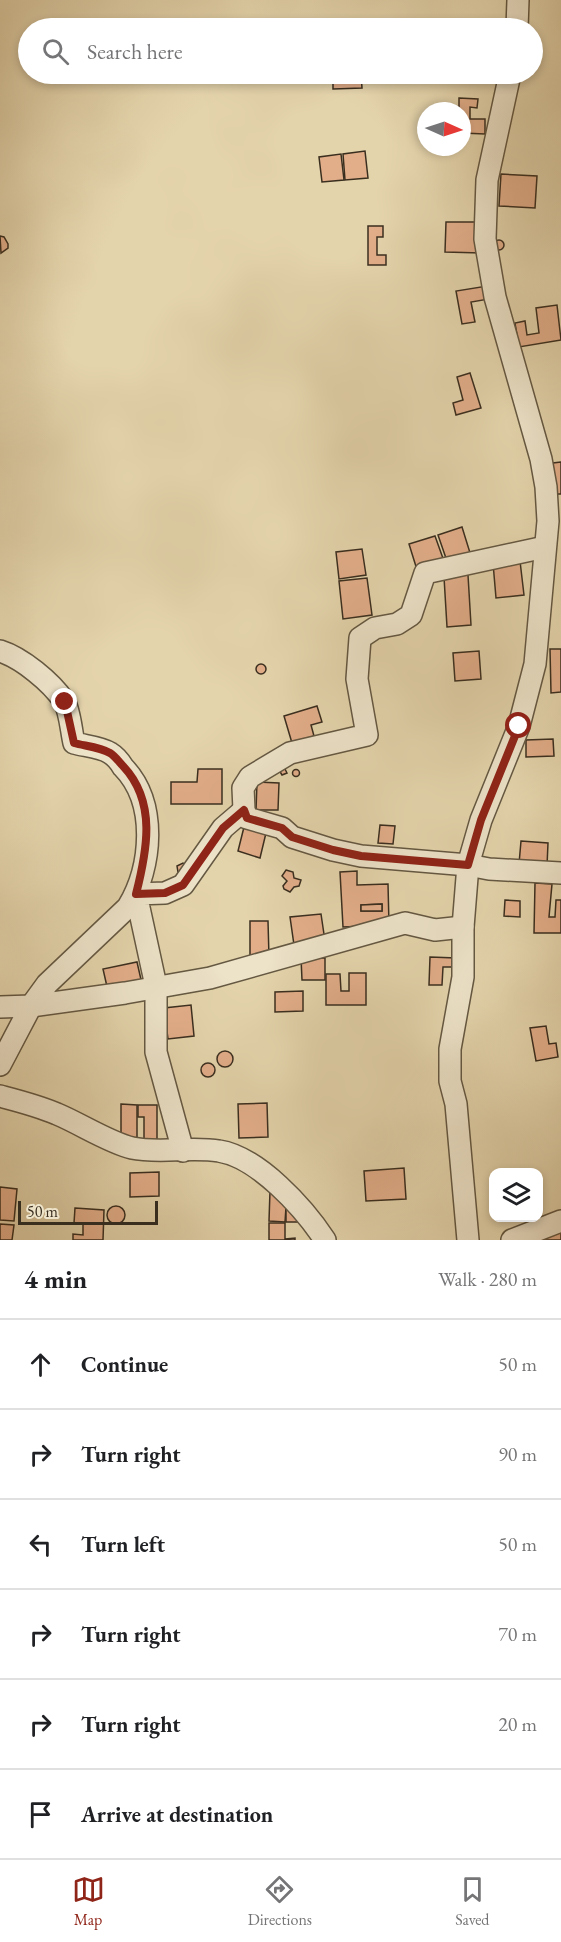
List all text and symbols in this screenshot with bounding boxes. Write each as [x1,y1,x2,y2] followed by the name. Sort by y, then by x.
[18,18,543,84] search box
[39,35,72,68] icon: search
[87,37,182,66] text: Search here
[417,102,471,156] north arrow
[51,688,77,714] route end
[505,712,531,738] route start
[489,1168,543,1222] map controls
[489,1168,543,1222] button: layers
[18,1198,158,1226] scale bar
[27,1201,58,1222] text: 50 m
[24,1262,87,1296] text: 4 min
[438,1266,537,1292] text: Walk · 280 m
[24,1348,57,1381] icon: ahead
[81,1350,168,1379] text: Continue
[498,1351,537,1377] text: 50 m
[24,1438,57,1471] icon: right
[81,1440,180,1469] text: Turn right
[498,1441,537,1467] text: 90 m
[24,1528,57,1561] icon: left
[81,1530,165,1559] text: Turn left
[498,1531,537,1557] text: 50 m
[24,1618,57,1651] icon: right
[81,1620,180,1649] text: Turn right
[498,1621,537,1647] text: 70 m
[24,1708,57,1741] icon: right
[81,1710,180,1739] text: Turn right
[498,1711,537,1737] text: 20 m
[24,1798,57,1831] icon: arrive
[81,1800,273,1829] text: Arrive at destination
[72,1873,105,1930] tab: Map
[248,1873,312,1930] tab: Directions
[455,1873,489,1930] tab: Saved

